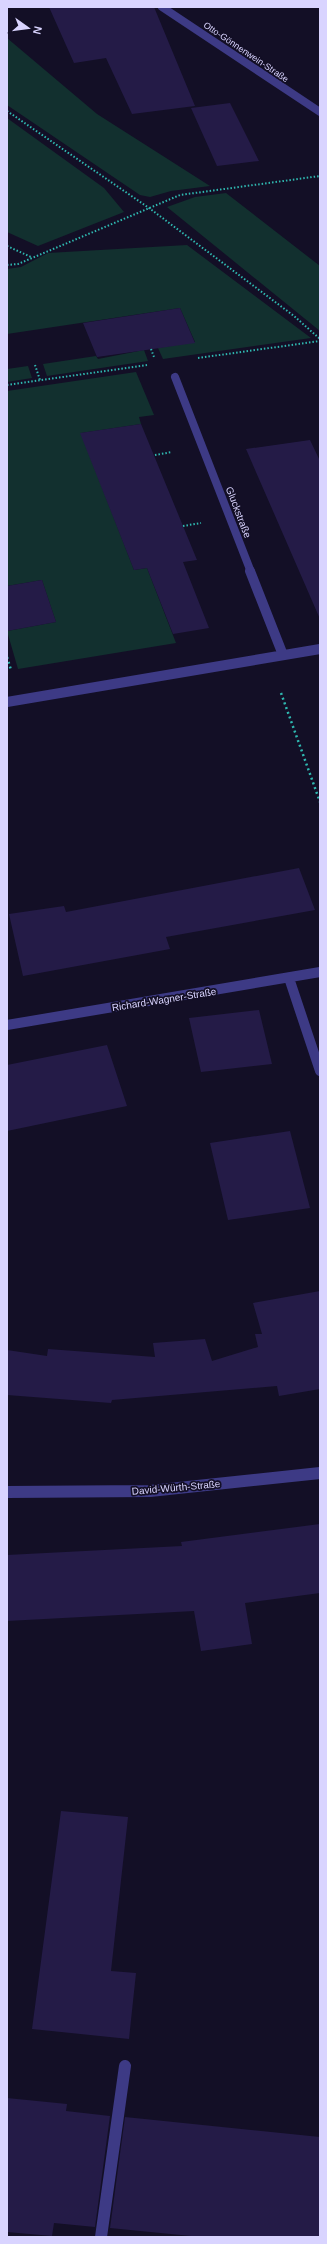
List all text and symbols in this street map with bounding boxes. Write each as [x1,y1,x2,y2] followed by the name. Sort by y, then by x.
[8,8,48,48] north arrow
[202,20,290,84] street label: Otto-Gönnenwein-Straße
[31,25,44,36] text: N
[224,485,253,540] street label: Gluckstraße
[111,986,218,1013] street label: Richard-Wagner-Straße
[131,1478,221,1497] street label: David-Würth-Straße

